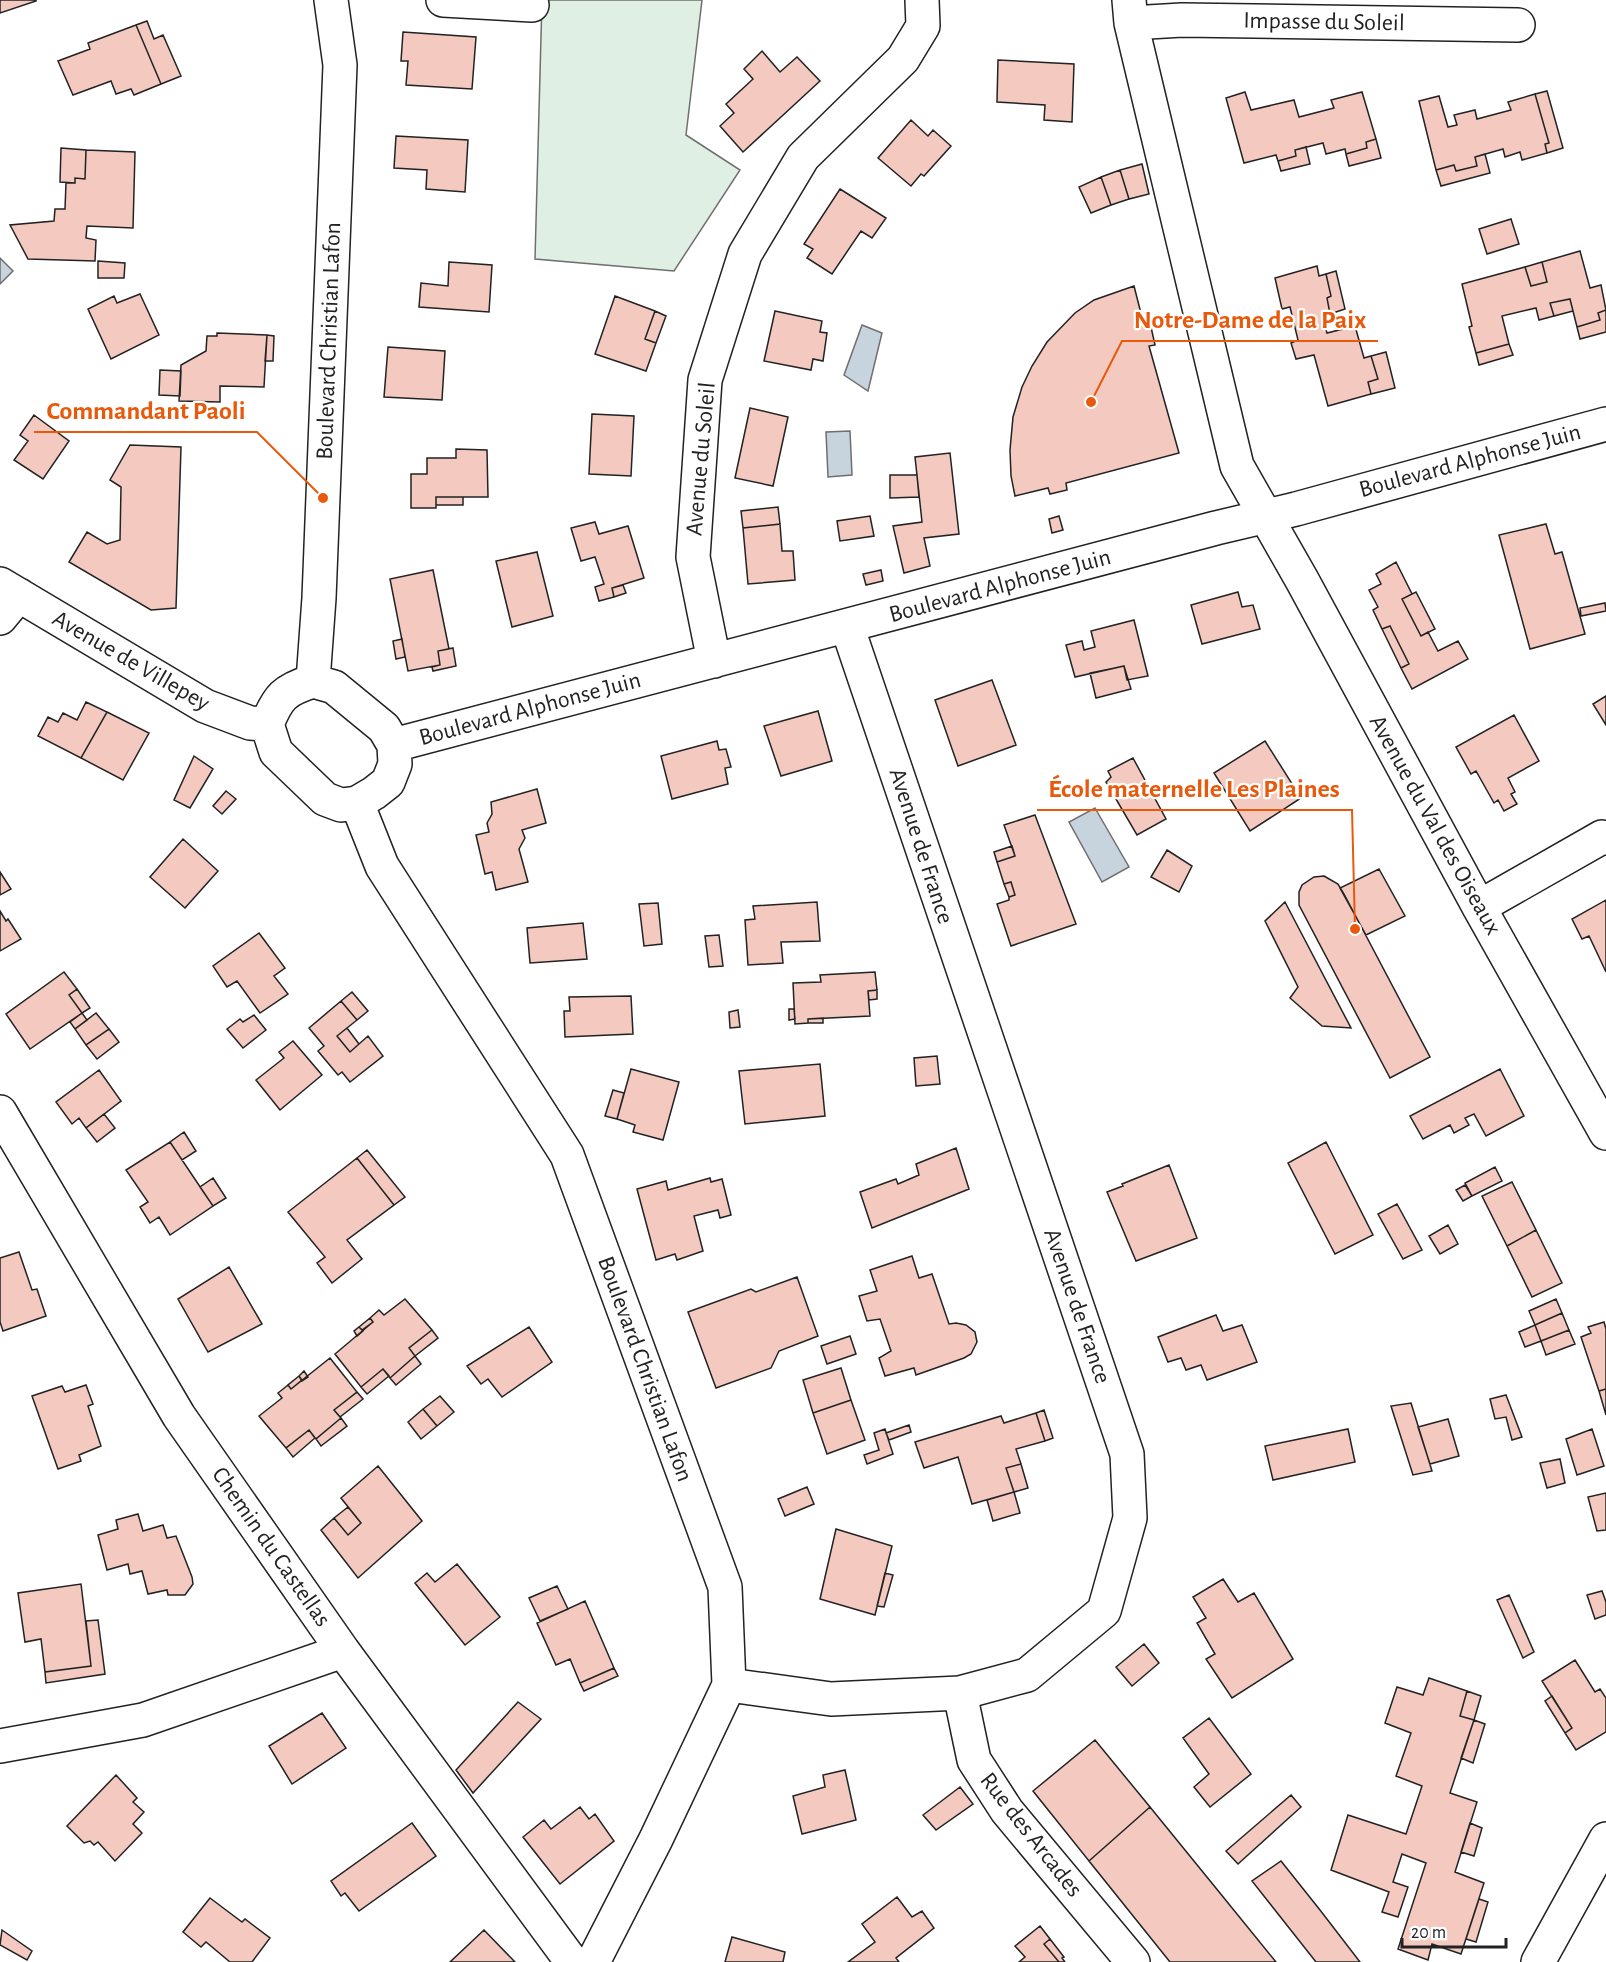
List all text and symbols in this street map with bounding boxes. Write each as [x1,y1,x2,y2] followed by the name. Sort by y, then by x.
[1243,9,1405,35] street label: Impasse du Soleil
[313,222,345,460] street label: Boulevard Christian Lafon
[1122,297,1378,341] callout: Notre-Dame de la Paix
[1134,307,1366,333] text: Notre-Dame de la Paix
[682,381,720,537] street label: Avenue du Soleil
[34,388,257,432] callout: Commandant Paoli
[47,398,245,424] text: Commandant Paoli
[1357,420,1583,502] street label: Boulevard Alphonse Juin
[887,545,1113,627] street label: Boulevard Alphonse Juin
[48,606,214,716] street label: Avenue de Villepey
[417,668,643,750] street label: Boulevard Alphonse Juin
[1365,711,1506,939] street label: Avenue du Val des Oiseaux
[885,765,957,927] street label: Avenue de France
[1037,766,1352,810] callout: École maternelle Les Plaines
[1048,774,1340,802] text: École maternelle Les Plaines
[1039,1226,1115,1386] street label: Avenue de France
[593,1253,697,1485] street label: Boulevard Christian Lafon
[207,1463,335,1631] street label: Chemin du Castellas
[975,1768,1087,1902] street label: Rue des Arcades
[1402,1911,1506,1949] scale bar
[1411,1924,1446,1942] text: 20 m

